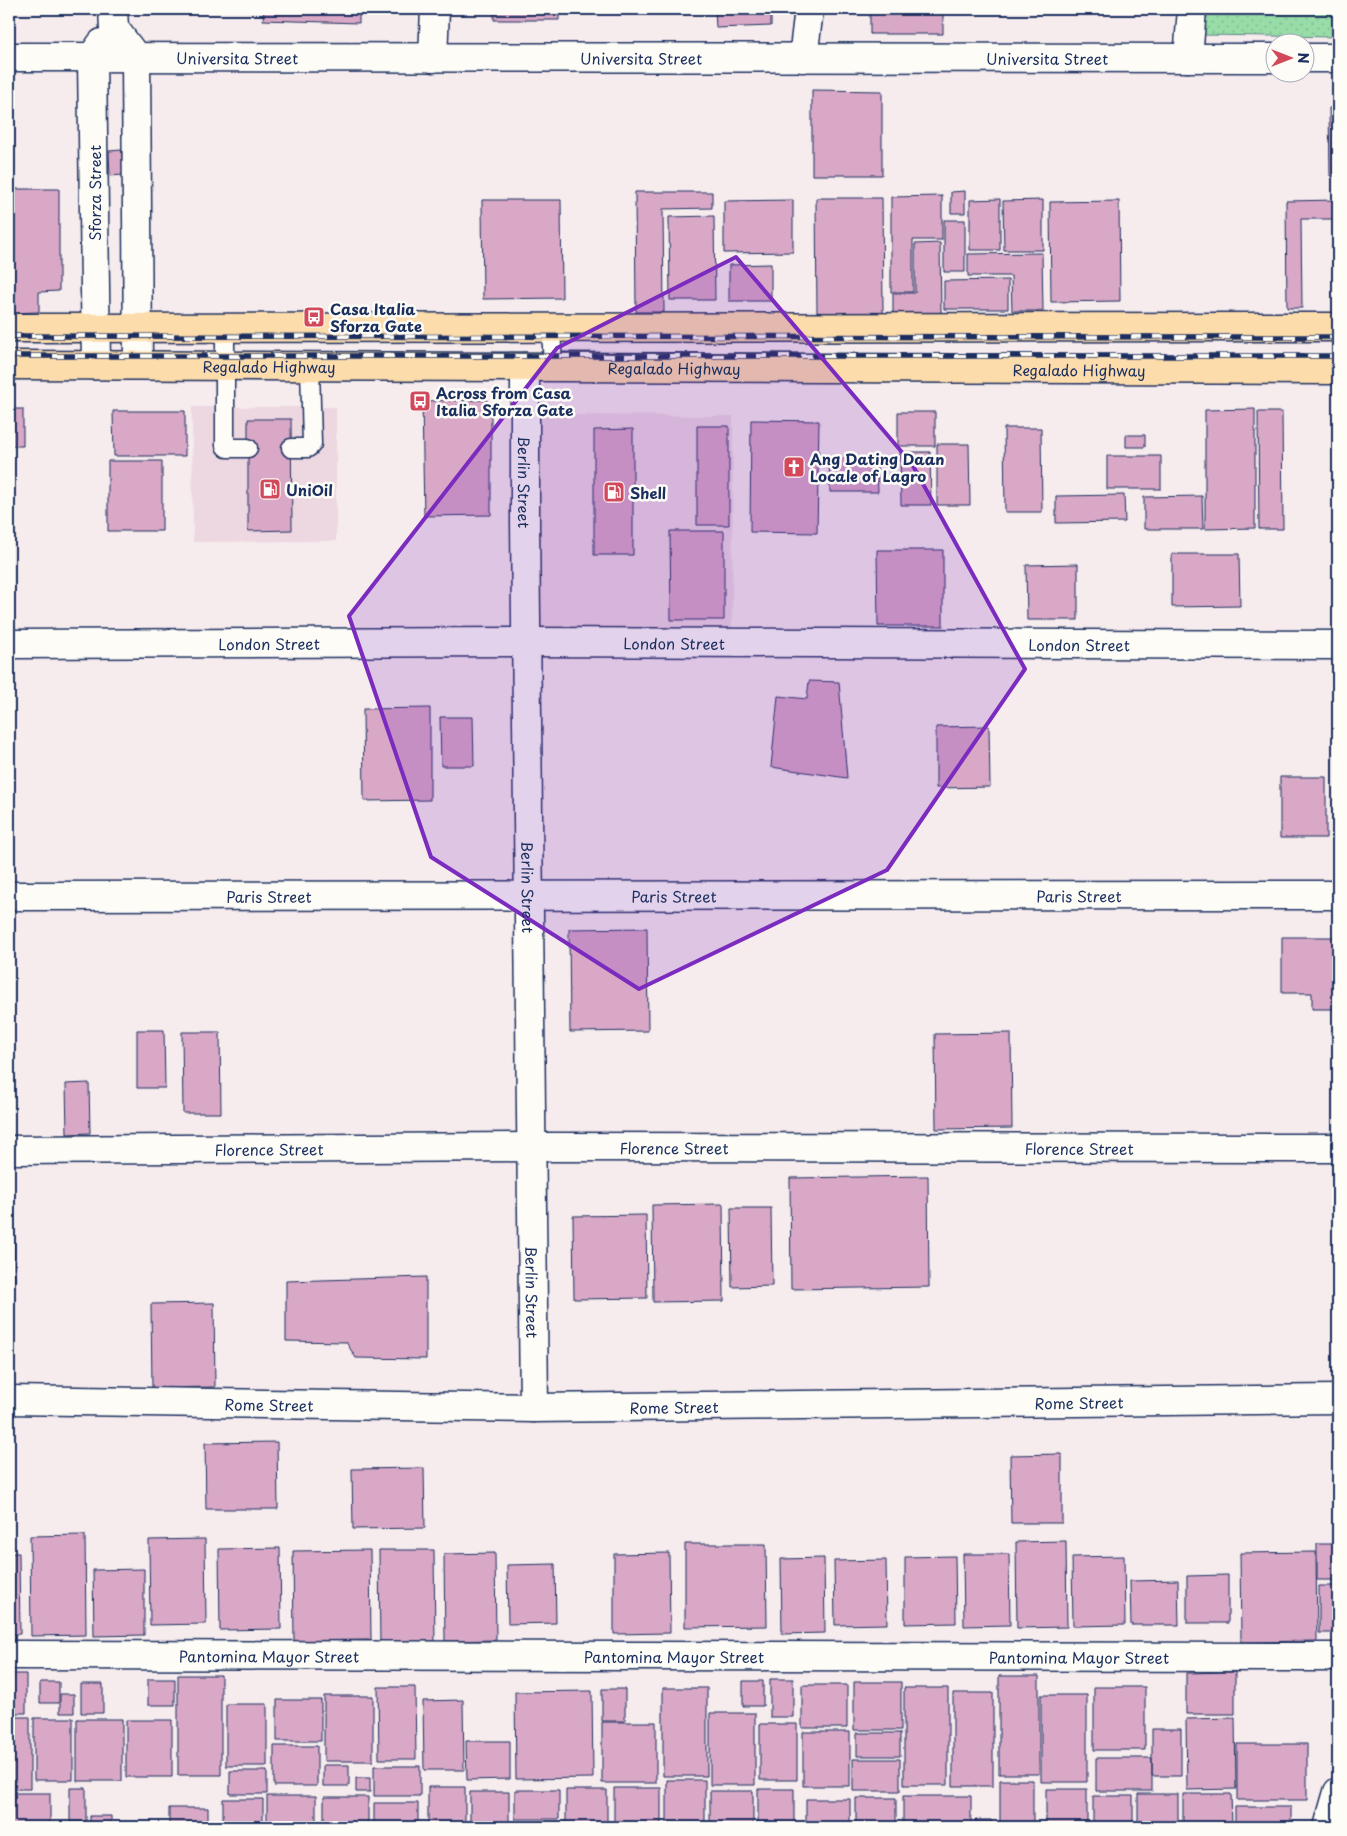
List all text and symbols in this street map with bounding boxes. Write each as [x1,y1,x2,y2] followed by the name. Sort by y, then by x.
[1264,32,1314,82] north arrow
[176,46,298,69] street label: Universita Street
[580,46,702,69] street label: Universita Street
[986,46,1108,69] street label: Universita Street
[1293,52,1314,64] text: N
[83,145,106,241] street label: Sforza Street
[330,297,422,337] place label: Casa Italia Sforza Gate
[302,305,326,329] bus stop icon: Casa Italia Sforza Gate
[202,354,336,378] street label: Regalado Highway
[607,356,741,379] street label: Regalado Highway
[1012,357,1146,381] street label: Regalado Highway
[436,381,573,421] place label: Across from Casa Italia Sforza Gate
[408,389,432,413] bus stop icon: Across from Casa Italia Sforza Gate
[514,436,537,528] street label: Berlin Street
[810,447,945,487] place label: Ang Dating Daan Locale of Lagro
[782,455,806,479] church icon: Ang Dating Daan Locale of Lagro
[258,477,282,501] fuel station icon: UniOil
[286,478,333,501] place label: UniOil
[602,480,626,504] fuel station icon: Shell
[630,481,666,504] place label: Shell
[218,631,320,655] street label: London Street
[623,631,725,654] street label: London Street
[1028,632,1130,656] street label: London Street
[517,841,541,933] street label: Berlin Street
[226,884,312,907] street label: Paris Street
[631,884,717,907] street label: Paris Street
[1036,884,1122,907] street label: Paris Street
[619,1136,729,1159] street label: Florence Street
[1024,1136,1134,1159] street label: Florence Street
[214,1137,324,1160] street label: Florence Street
[521,1246,545,1338] street label: Berlin Street
[1034,1390,1124,1414] street label: Rome Street
[224,1392,314,1416] street label: Rome Street
[629,1394,719,1418] street label: Rome Street
[179,1644,359,1667] street label: Pantomina Mayor Street
[584,1644,764,1668] street label: Pantomina Mayor Street
[989,1645,1169,1668] street label: Pantomina Mayor Street

